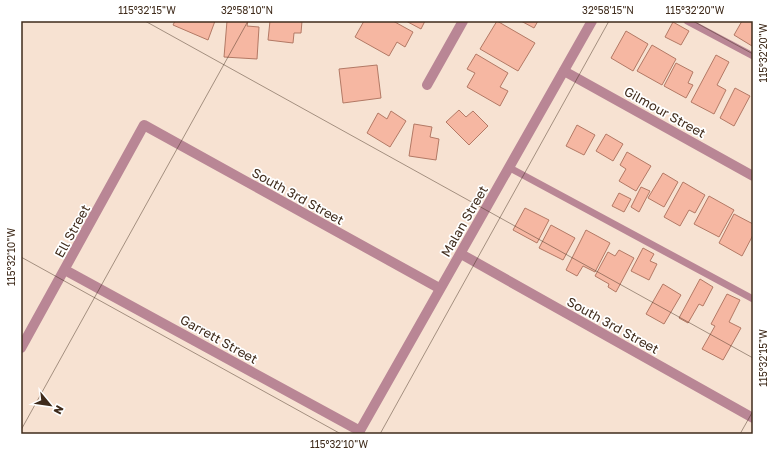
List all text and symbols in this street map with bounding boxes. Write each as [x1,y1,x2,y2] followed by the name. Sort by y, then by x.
[118,4,176,16] text: 115°32'15"W
[221,4,273,16] text: 32°58'10"N
[582,4,634,16] text: 32°58'15"N
[666,4,725,16] text: 115°32'20"W
[757,23,769,82] text: 115°32'20"W
[621,83,709,141] street label: Gilmour Street
[249,164,347,228] street label: South 3rd Street
[437,182,491,260] street label: Malan Street
[51,202,93,260] street label: Ell Street
[5,228,17,286] text: 115°32'10"W
[564,293,662,357] street label: South 3rd Street
[177,311,261,367] street label: Garrett Street
[757,329,769,387] text: 115°32'15"W
[30,385,70,425] north arrow
[51,403,67,417] text: N
[310,438,368,450] text: 115°32'10"W

